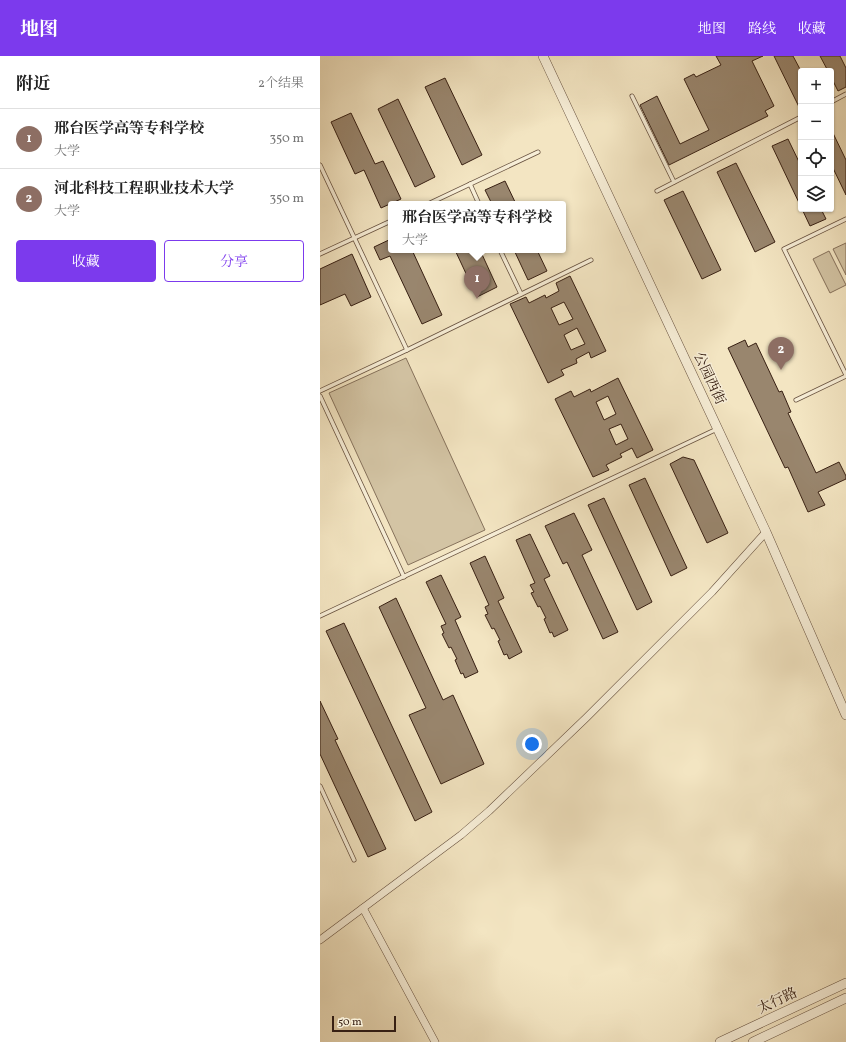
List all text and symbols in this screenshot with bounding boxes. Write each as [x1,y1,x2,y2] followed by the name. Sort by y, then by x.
[20,17,58,43] text: 地图
[698,20,726,39] text: 地图
[748,20,776,39] text: 路线
[798,20,826,39] text: 收藏
[798,68,834,212] map controls
[798,68,834,104] button: +
[16,73,50,96] text: 附近
[258,75,304,93] text: 2个结果
[798,104,834,140] button: −
[54,119,204,140] text: 邢台医学高等专科学校
[26,130,32,148] text: 1
[269,130,304,148] text: 350 m
[798,140,834,176] button: locate
[54,143,80,161] text: 大学
[798,176,834,212] button: layers
[54,179,234,200] text: 河北科技工程职业技术大学
[26,190,32,208] text: 2
[269,190,304,208] text: 350 m
[388,201,566,253] popup
[54,203,80,221] text: 大学
[402,208,552,229] text: 邢台医学高等专科学校
[402,232,428,250] text: 大学
[16,240,156,282] button: 收藏
[164,240,304,282] button: 分享
[464,266,490,299] pin: 1
[768,337,794,370] pin: 2
[688,349,729,408] street label: 公园西街
[522,734,542,754] your location
[755,984,801,1019] street label: 太行路
[332,1014,396,1033] scale bar
[338,1015,362,1030] text: 50 m

